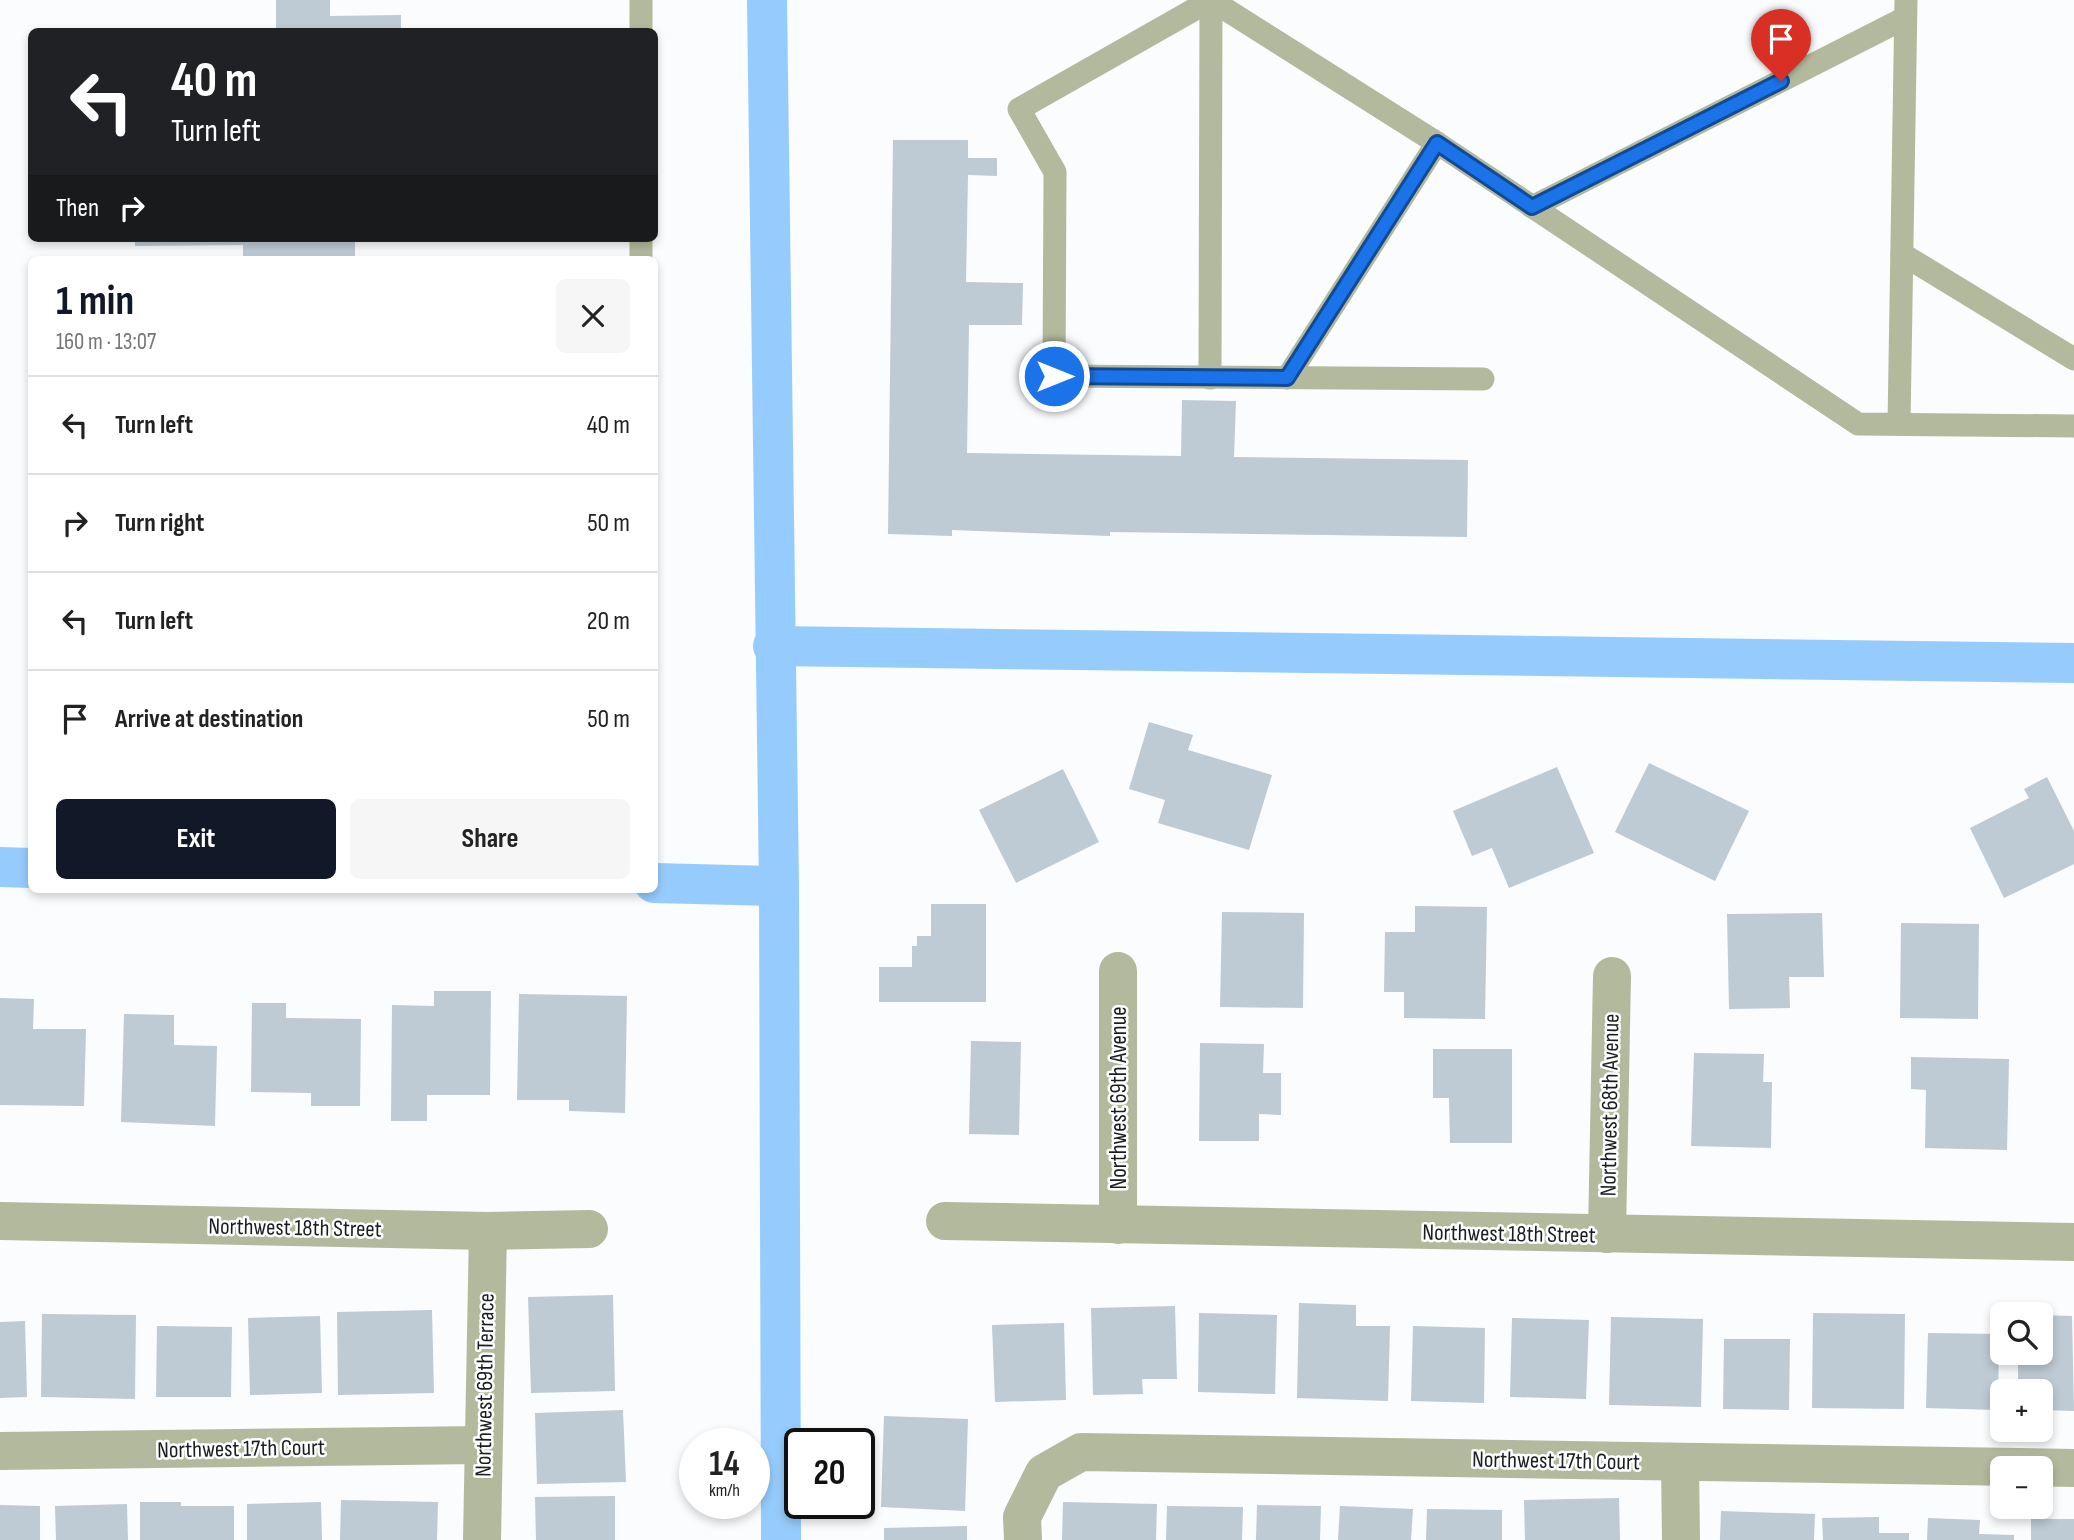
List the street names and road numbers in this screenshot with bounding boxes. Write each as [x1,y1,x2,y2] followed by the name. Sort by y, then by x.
[1105,1006,1133,1190] street label: Northwest 69th Avenue
[1594,1013,1626,1197] street label: Northwest 68th Avenue
[208,1212,382,1244] street label: Northwest 18th Street
[1422,1218,1596,1250] street label: Northwest 18th Street
[469,1293,501,1477] street label: Northwest 69th Terrace
[157,1434,325,1464] street label: Northwest 17th Court
[1472,1446,1640,1476] street label: Northwest 17th Court

